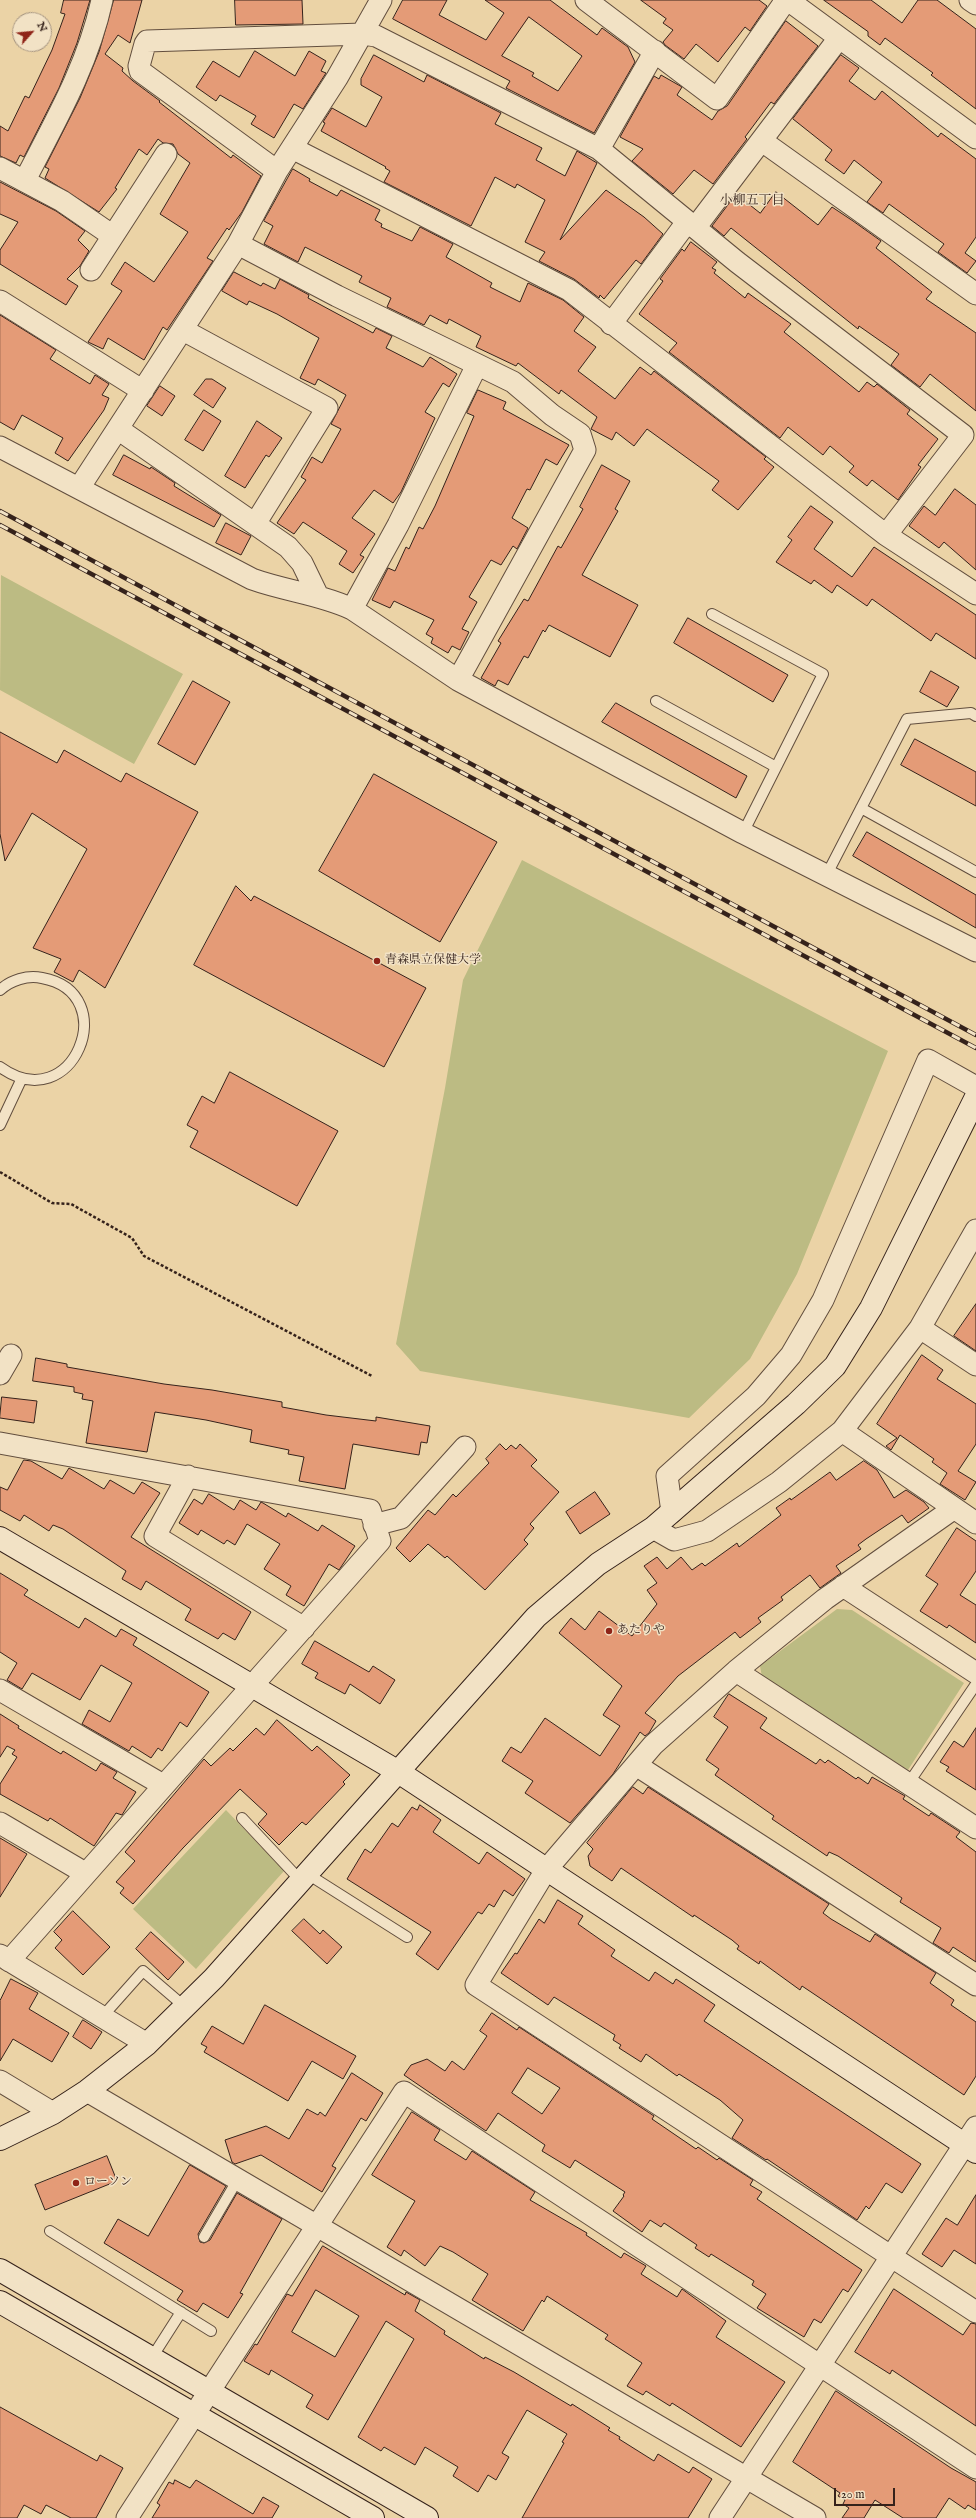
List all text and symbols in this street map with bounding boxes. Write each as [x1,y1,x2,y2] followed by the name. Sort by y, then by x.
[12,12,52,52] north arrow
[33,20,50,34] text: N
[720,193,784,209] district label: 小柳五丁目
[385,954,481,968] place label: 青森県立保健大学
[372,956,382,966] marker: 青森県立保健大学
[617,1624,665,1638] place label: あたりや
[604,1626,614,1636] marker: あたりや
[84,2176,132,2190] place label: ローソン
[71,2178,81,2188] marker: ローソン
[836,2480,897,2506] scale bar
[841,2487,864,2502] text: 20 m

